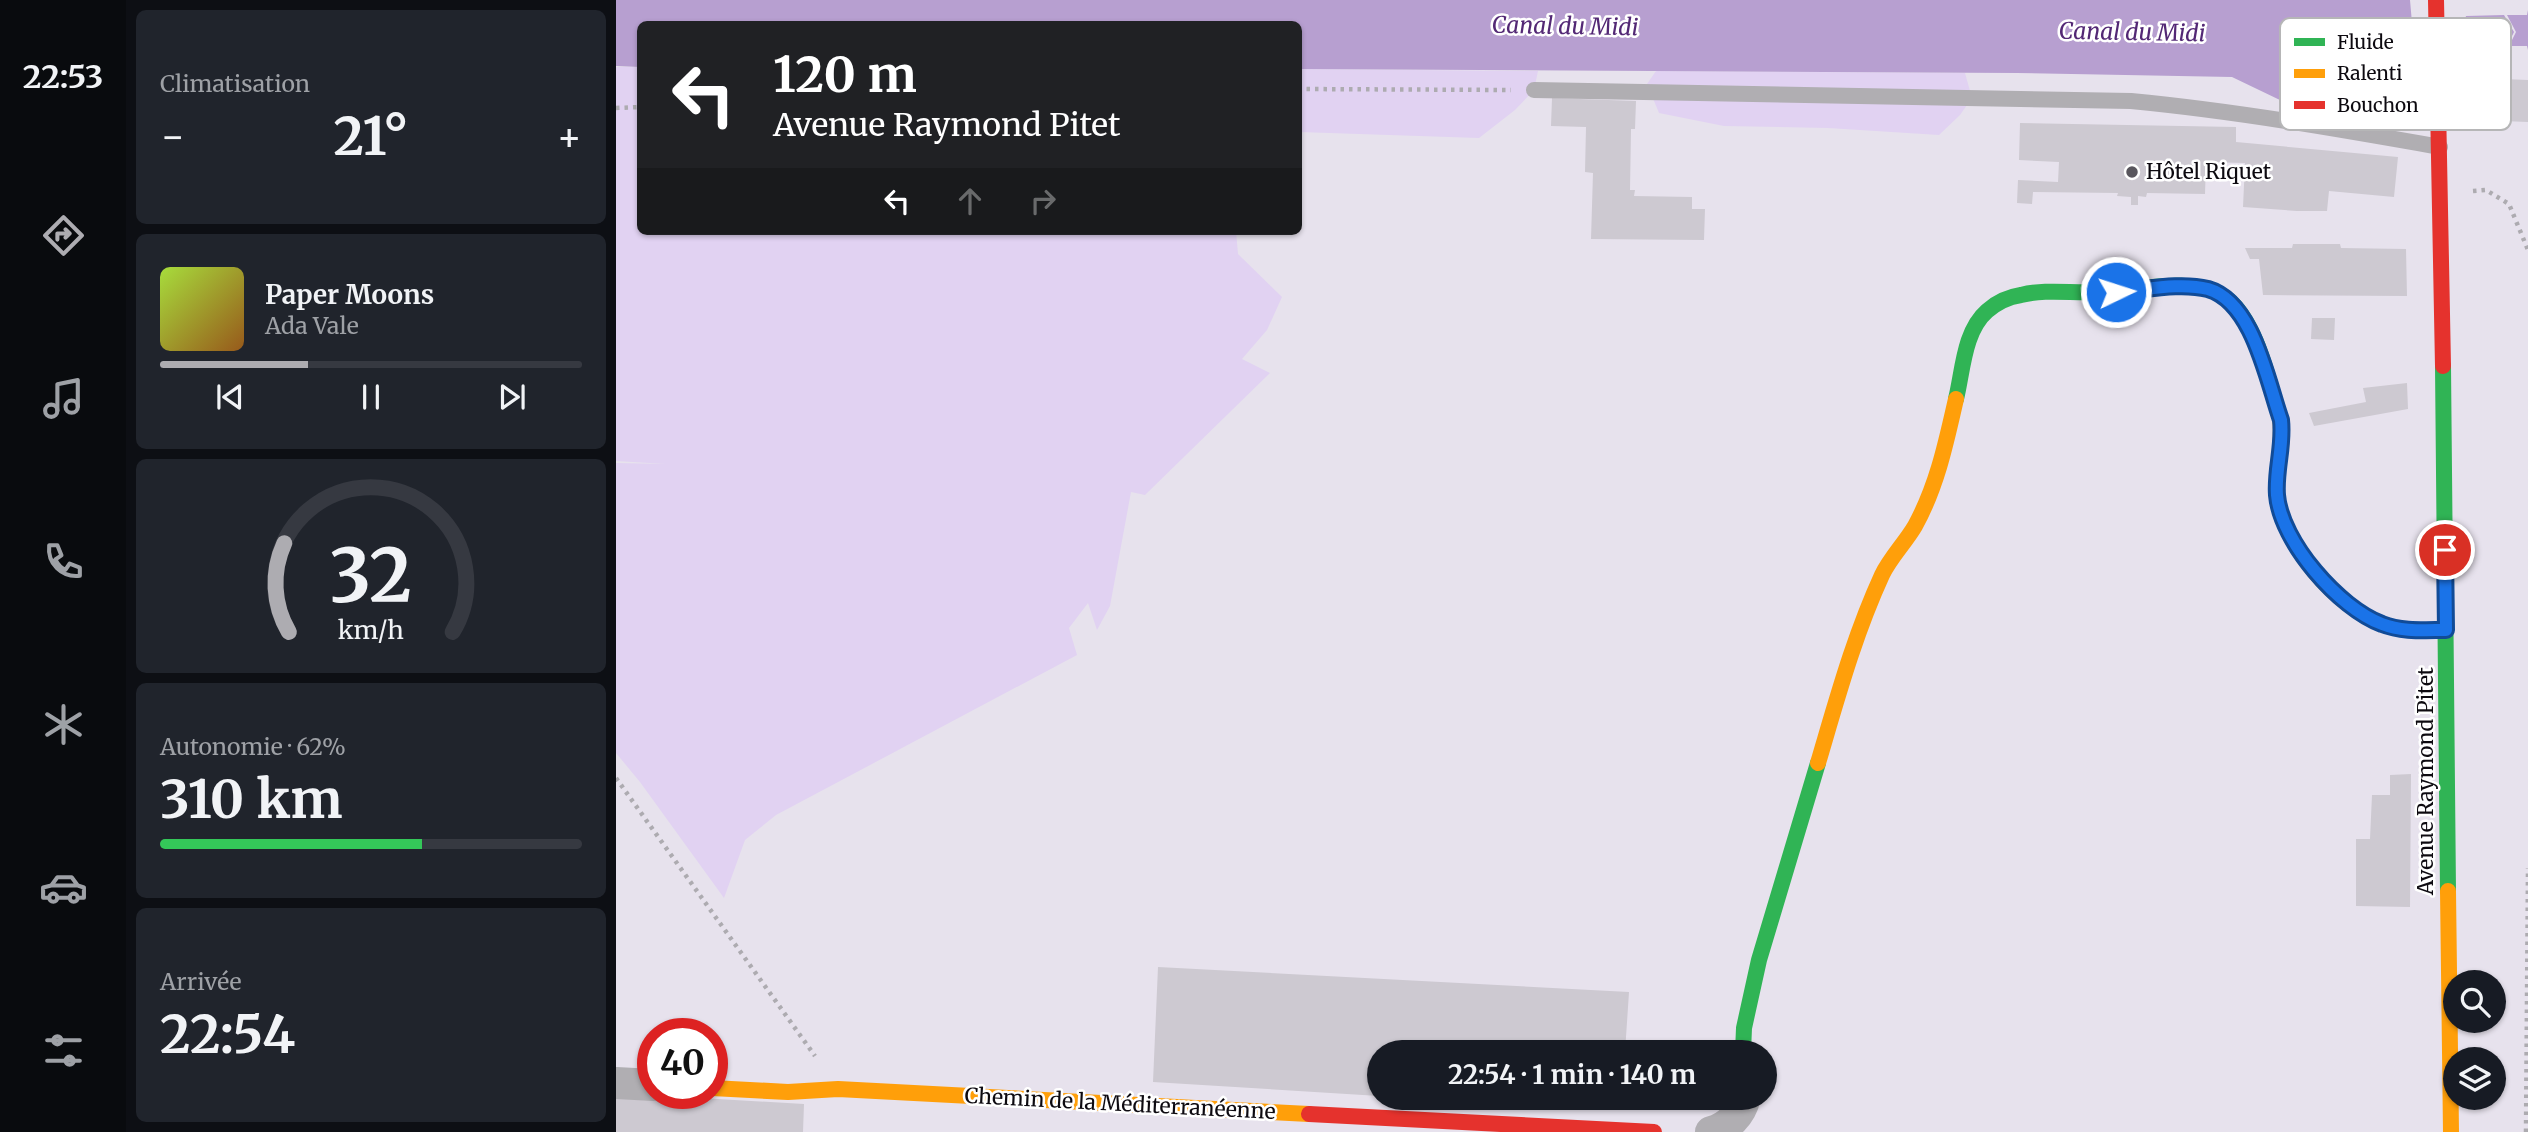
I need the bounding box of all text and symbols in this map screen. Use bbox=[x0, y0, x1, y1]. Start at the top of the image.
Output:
water label: Canal du Midi bbox=[1491, 10, 1639, 41]
water label: Canal du Midi bbox=[2058, 16, 2206, 47]
legend bbox=[2280, 18, 2511, 130]
text: Fluide bbox=[2337, 30, 2394, 54]
text: 120 m bbox=[773, 44, 917, 105]
icon: left bbox=[658, 49, 749, 140]
text: 22:53 bbox=[23, 57, 103, 97]
text: Ralenti bbox=[2337, 61, 2402, 85]
text: Climatisation bbox=[160, 69, 310, 98]
text: Bouchon bbox=[2337, 93, 2419, 117]
text: 21° bbox=[333, 104, 409, 169]
text: Avenue Raymond Pitet bbox=[773, 105, 1121, 145]
text: − bbox=[160, 113, 185, 160]
text: + bbox=[557, 113, 582, 160]
place label: Hôtel Riquet bbox=[2146, 158, 2271, 185]
marker: Hôtel Riquet bbox=[2124, 164, 2140, 180]
icon: left bbox=[878, 182, 916, 220]
icon: ahead bbox=[951, 182, 989, 220]
icon: right bbox=[1024, 182, 1062, 220]
icon: directions bbox=[39, 211, 88, 260]
position arrow bbox=[2079, 255, 2153, 329]
text: Paper Moons bbox=[265, 278, 434, 311]
text: Ada Vale bbox=[265, 311, 359, 340]
icon: music bbox=[39, 374, 88, 423]
icon: previous bbox=[211, 378, 249, 416]
icon: pause bbox=[352, 378, 390, 416]
icon: next bbox=[493, 378, 531, 416]
pin bbox=[2415, 520, 2475, 580]
text: 32 bbox=[330, 530, 412, 622]
icon: arrive bbox=[2426, 531, 2464, 569]
icon: phone bbox=[39, 537, 88, 586]
text: km/h bbox=[338, 614, 404, 646]
street label: Avenue Raymond Pitet bbox=[2412, 667, 2439, 896]
icon: climate bbox=[39, 700, 88, 749]
text: Autonomie · 62% bbox=[160, 732, 346, 761]
text: 310 km bbox=[160, 767, 343, 832]
icon: car bbox=[39, 863, 88, 912]
text: Arrivée bbox=[160, 967, 242, 996]
map controls bbox=[2443, 970, 2506, 1110]
button: search bbox=[2443, 970, 2506, 1033]
text: 22:54 bbox=[160, 1002, 295, 1067]
speed limit sign: 40 bbox=[637, 1018, 728, 1109]
icon: filters bbox=[39, 1026, 88, 1075]
button: layers bbox=[2443, 1047, 2506, 1110]
text: 22:54 · 1 min · 140 m bbox=[1448, 1058, 1696, 1091]
street label: Chemin de la Méditerranéenne bbox=[964, 1082, 1276, 1125]

